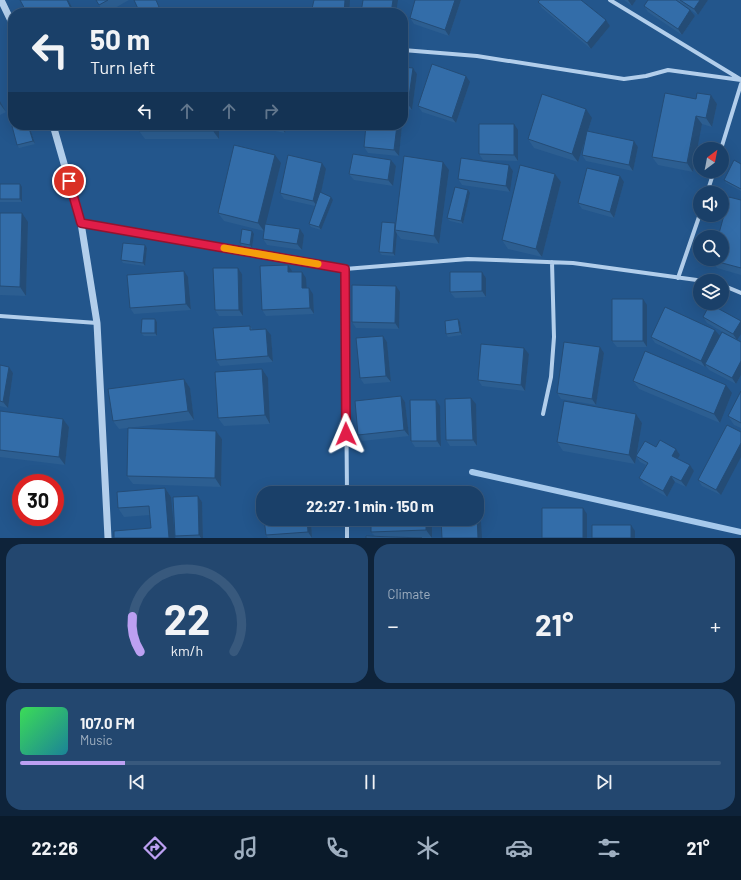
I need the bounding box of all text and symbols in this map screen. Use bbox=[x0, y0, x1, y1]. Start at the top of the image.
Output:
text: 50 m bbox=[90, 22, 150, 56]
icon: left bbox=[24, 24, 76, 76]
text: Turn left bbox=[90, 56, 156, 78]
icon: left bbox=[134, 100, 156, 122]
icon: ahead bbox=[176, 100, 198, 122]
icon: ahead bbox=[218, 100, 240, 122]
icon: right bbox=[260, 100, 282, 122]
north arrow bbox=[693, 142, 729, 178]
map controls bbox=[693, 142, 729, 310]
pin bbox=[52, 164, 86, 198]
icon: arrive bbox=[58, 170, 80, 192]
button: sound bbox=[693, 186, 729, 222]
button: search bbox=[693, 230, 729, 266]
button: layers bbox=[693, 274, 729, 310]
position arrow bbox=[325, 413, 367, 455]
speed limit sign: 30 bbox=[12, 474, 64, 526]
text: 22:27 · 1 min · 150 m bbox=[306, 497, 434, 515]
text: Climate bbox=[388, 586, 431, 602]
text: 22 bbox=[163, 592, 210, 642]
text: 21° bbox=[535, 606, 574, 642]
text: − bbox=[388, 612, 399, 638]
text: + bbox=[710, 612, 721, 638]
text: km/h bbox=[171, 641, 203, 658]
text: 107.0 FM bbox=[80, 714, 135, 732]
text: Music bbox=[80, 732, 113, 748]
icon: previous bbox=[126, 771, 148, 793]
icon: pause bbox=[359, 771, 381, 793]
icon: next bbox=[593, 771, 615, 793]
icon: directions bbox=[141, 834, 169, 862]
icon: music bbox=[232, 834, 260, 862]
icon: phone bbox=[323, 834, 351, 862]
icon: climate bbox=[414, 834, 442, 862]
icon: car bbox=[505, 834, 533, 862]
icon: filters bbox=[595, 834, 623, 862]
text: 22:26 bbox=[31, 837, 78, 859]
text: 21° bbox=[686, 837, 710, 859]

